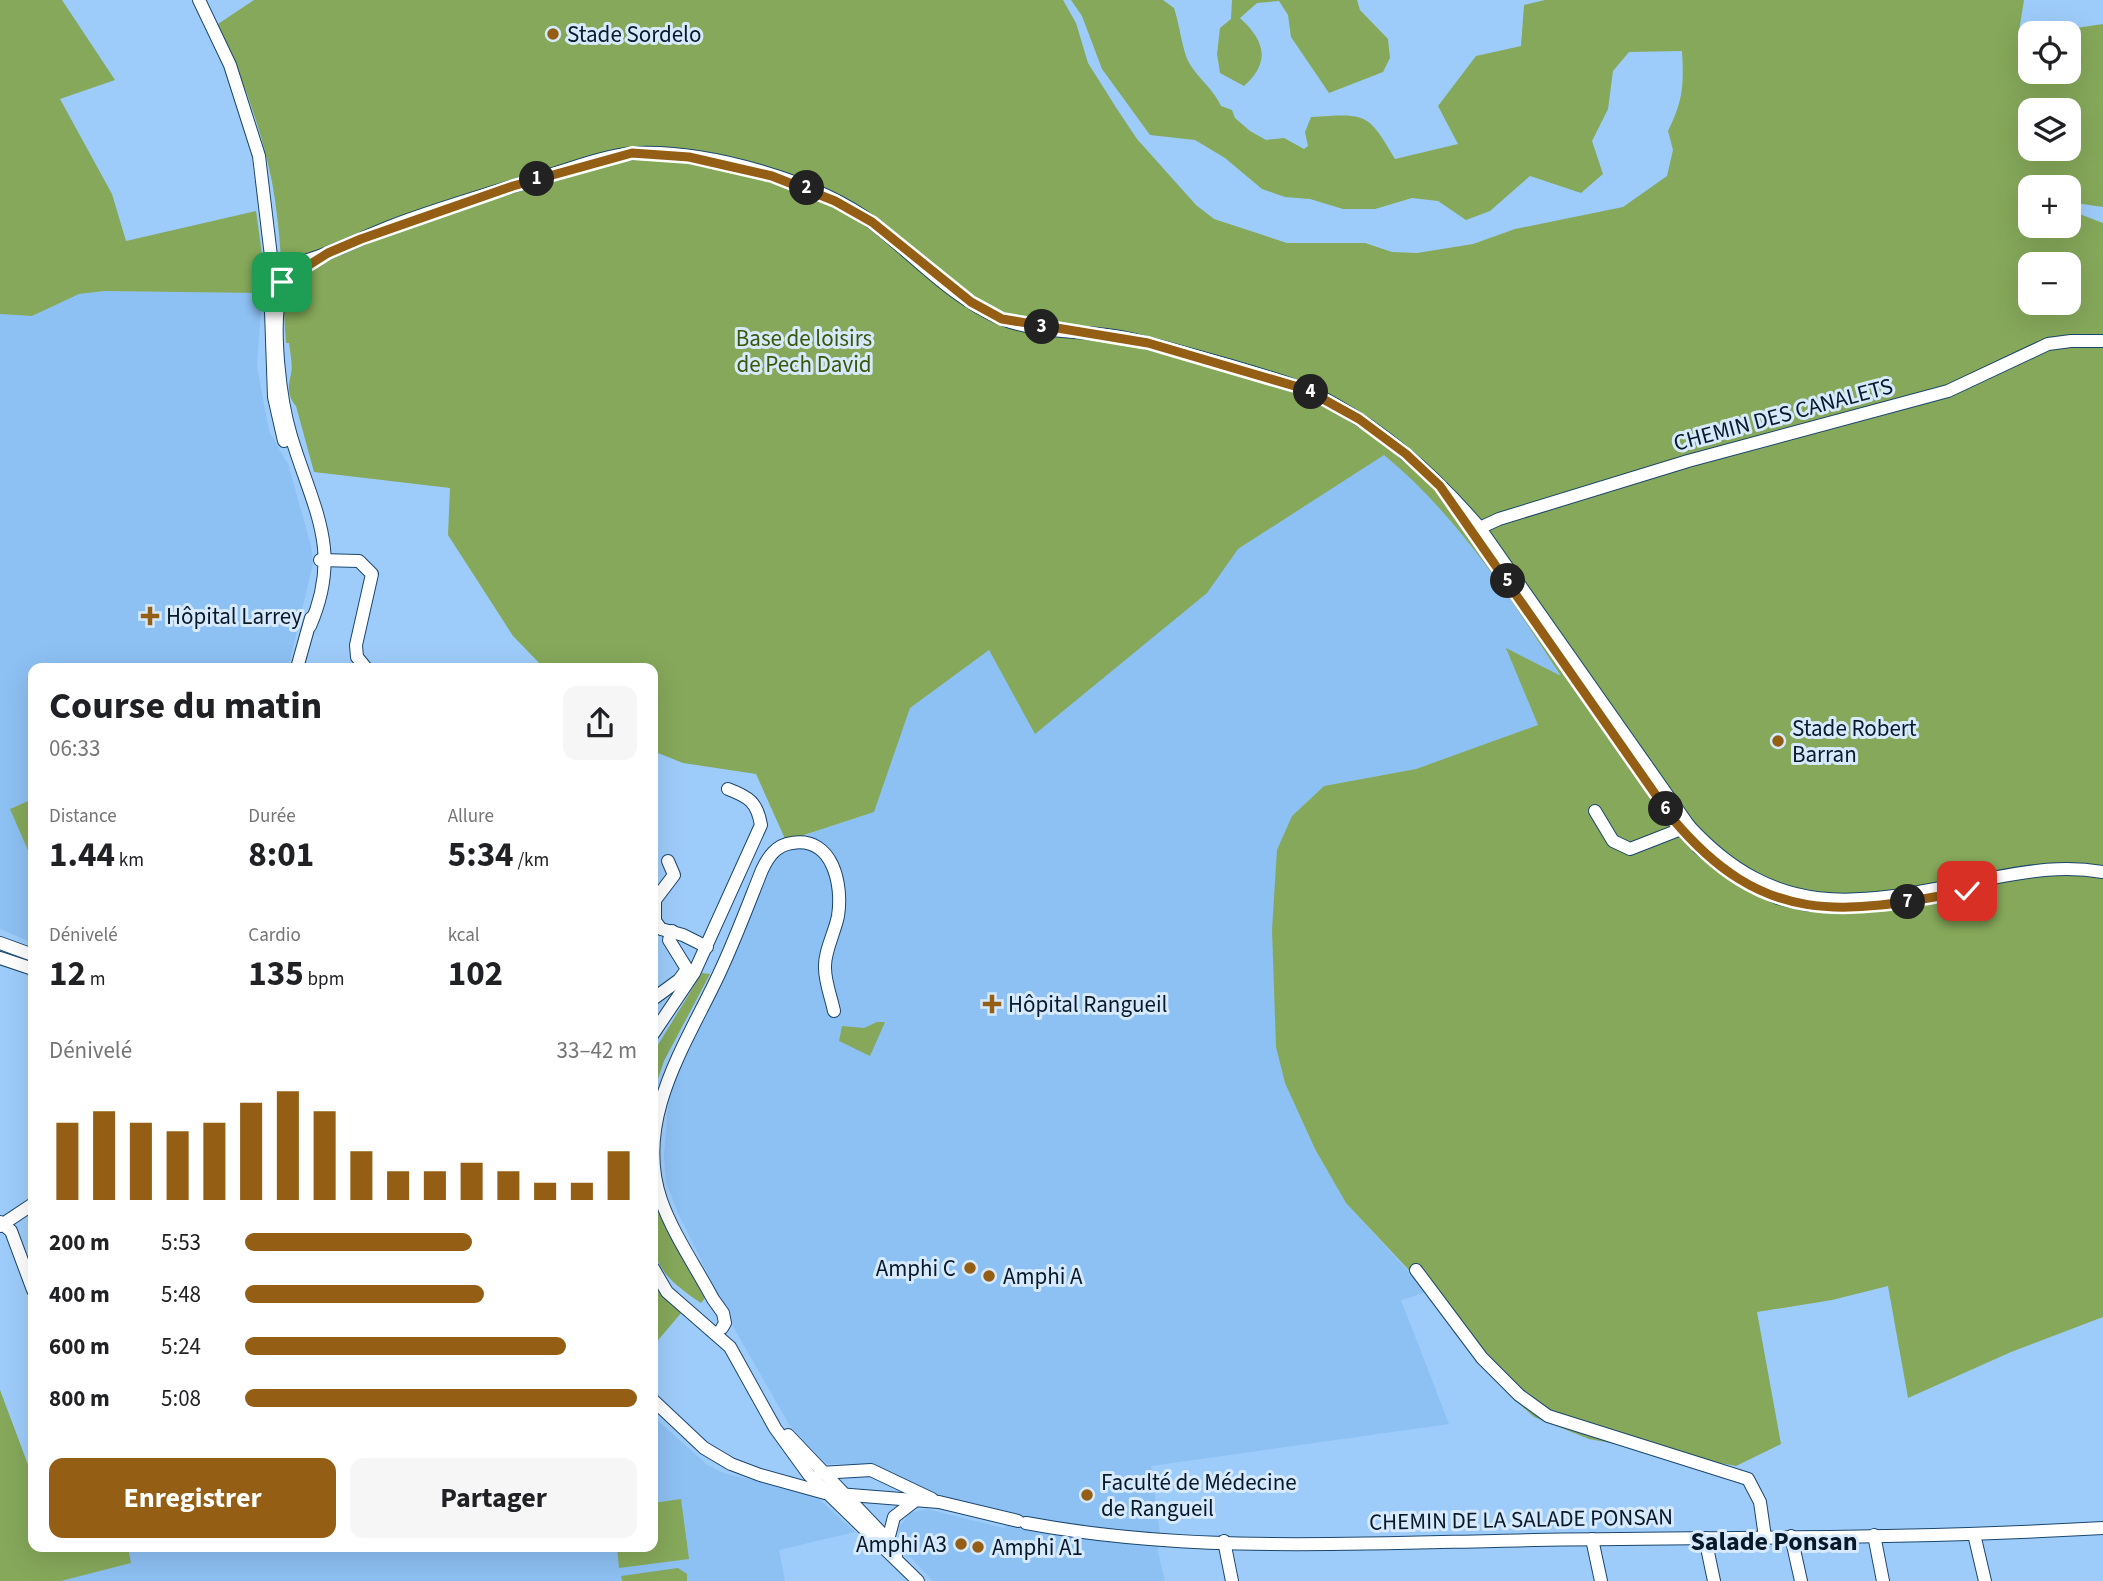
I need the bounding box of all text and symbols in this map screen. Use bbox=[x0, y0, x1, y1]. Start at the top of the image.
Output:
place label: Stade Sordelo bbox=[567, 18, 701, 51]
map controls bbox=[2018, 21, 2081, 315]
button: locate bbox=[2018, 21, 2081, 84]
marker: Stade Sordelo bbox=[545, 26, 561, 42]
button: layers bbox=[2018, 98, 2081, 161]
pin: 1 bbox=[520, 162, 554, 196]
text: 1 bbox=[531, 165, 542, 192]
pin: 2 bbox=[790, 170, 824, 206]
text: 2 bbox=[801, 174, 812, 201]
button: + bbox=[2018, 175, 2081, 238]
pin bbox=[252, 252, 312, 312]
button: − bbox=[2018, 252, 2081, 315]
icon: arrive bbox=[263, 263, 301, 301]
pin: 3 bbox=[1024, 310, 1060, 344]
text: 3 bbox=[1036, 313, 1047, 340]
park label: Base de loisirs de Pech David bbox=[736, 322, 872, 381]
street label: CHEMIN DES CANALETS bbox=[1670, 369, 1896, 460]
pin: 4 bbox=[1294, 374, 1328, 410]
text: 4 bbox=[1305, 378, 1316, 405]
pin: 5 bbox=[1490, 564, 1526, 598]
text: 5 bbox=[1502, 567, 1513, 594]
place label: Hôpital Larrey bbox=[166, 600, 302, 633]
marker: Hôpital Larrey bbox=[140, 606, 160, 626]
text: Course du matin bbox=[49, 679, 322, 733]
button: share bbox=[563, 686, 637, 760]
place label: Stade Robert Barran bbox=[1792, 712, 1917, 771]
text: 06:33 bbox=[49, 732, 100, 765]
marker: Stade Robert Barran bbox=[1770, 733, 1786, 749]
pin: 6 bbox=[1648, 792, 1684, 826]
text: 6 bbox=[1660, 795, 1671, 822]
text: Distance bbox=[49, 803, 117, 830]
text: Durée bbox=[248, 803, 296, 830]
text: Allure bbox=[448, 803, 494, 830]
text: 1.44 bbox=[49, 830, 115, 880]
text: 8:01 bbox=[248, 830, 314, 880]
text: 5:34 bbox=[448, 830, 514, 880]
text: km bbox=[115, 847, 144, 874]
text: /km bbox=[514, 847, 549, 874]
pin bbox=[1937, 861, 1997, 921]
icon: check bbox=[1948, 872, 1986, 910]
pin: 7 bbox=[1890, 884, 1926, 920]
text: 7 bbox=[1902, 888, 1913, 915]
text: Dénivelé bbox=[49, 922, 118, 949]
text: Cardio bbox=[248, 922, 301, 949]
text: kcal bbox=[448, 922, 480, 949]
text: 12 bbox=[49, 949, 86, 999]
text: 135 bbox=[248, 949, 304, 999]
text: 102 bbox=[448, 949, 503, 999]
text: m bbox=[86, 966, 106, 993]
text: bpm bbox=[304, 966, 344, 993]
place label: Hôpital Rangueil bbox=[1008, 988, 1167, 1021]
marker: Hôpital Rangueil bbox=[982, 994, 1002, 1014]
text: Dénivelé bbox=[49, 1034, 132, 1067]
text: 33–42 m bbox=[557, 1034, 637, 1067]
text: 200 m bbox=[49, 1226, 110, 1259]
text: 5:53 bbox=[161, 1226, 201, 1259]
place label: Amphi C bbox=[876, 1252, 956, 1285]
marker: Amphi C bbox=[962, 1260, 978, 1276]
place label: Amphi A bbox=[1003, 1260, 1083, 1293]
marker: Amphi A bbox=[981, 1268, 997, 1284]
text: 400 m bbox=[49, 1278, 110, 1311]
text: 5:48 bbox=[161, 1278, 201, 1311]
text: 600 m bbox=[49, 1330, 110, 1363]
text: 5:24 bbox=[161, 1330, 201, 1363]
text: 800 m bbox=[49, 1382, 110, 1415]
text: 5:08 bbox=[161, 1382, 201, 1415]
button: Enregistrer bbox=[49, 1458, 336, 1538]
button: Partager bbox=[350, 1458, 637, 1538]
place label: Faculté de Médecine de Rangueil bbox=[1101, 1466, 1297, 1525]
marker: Faculté de Médecine de Rangueil bbox=[1079, 1487, 1095, 1503]
street label: CHEMIN DE LA SALADE PONSAN bbox=[1369, 1500, 1673, 1539]
district label: Salade Ponsan bbox=[1690, 1523, 1858, 1560]
place label: Amphi A3 bbox=[856, 1528, 947, 1561]
place label: Amphi A1 bbox=[992, 1531, 1083, 1564]
marker: Amphi A3 bbox=[953, 1536, 969, 1552]
marker: Amphi A1 bbox=[970, 1539, 986, 1555]

